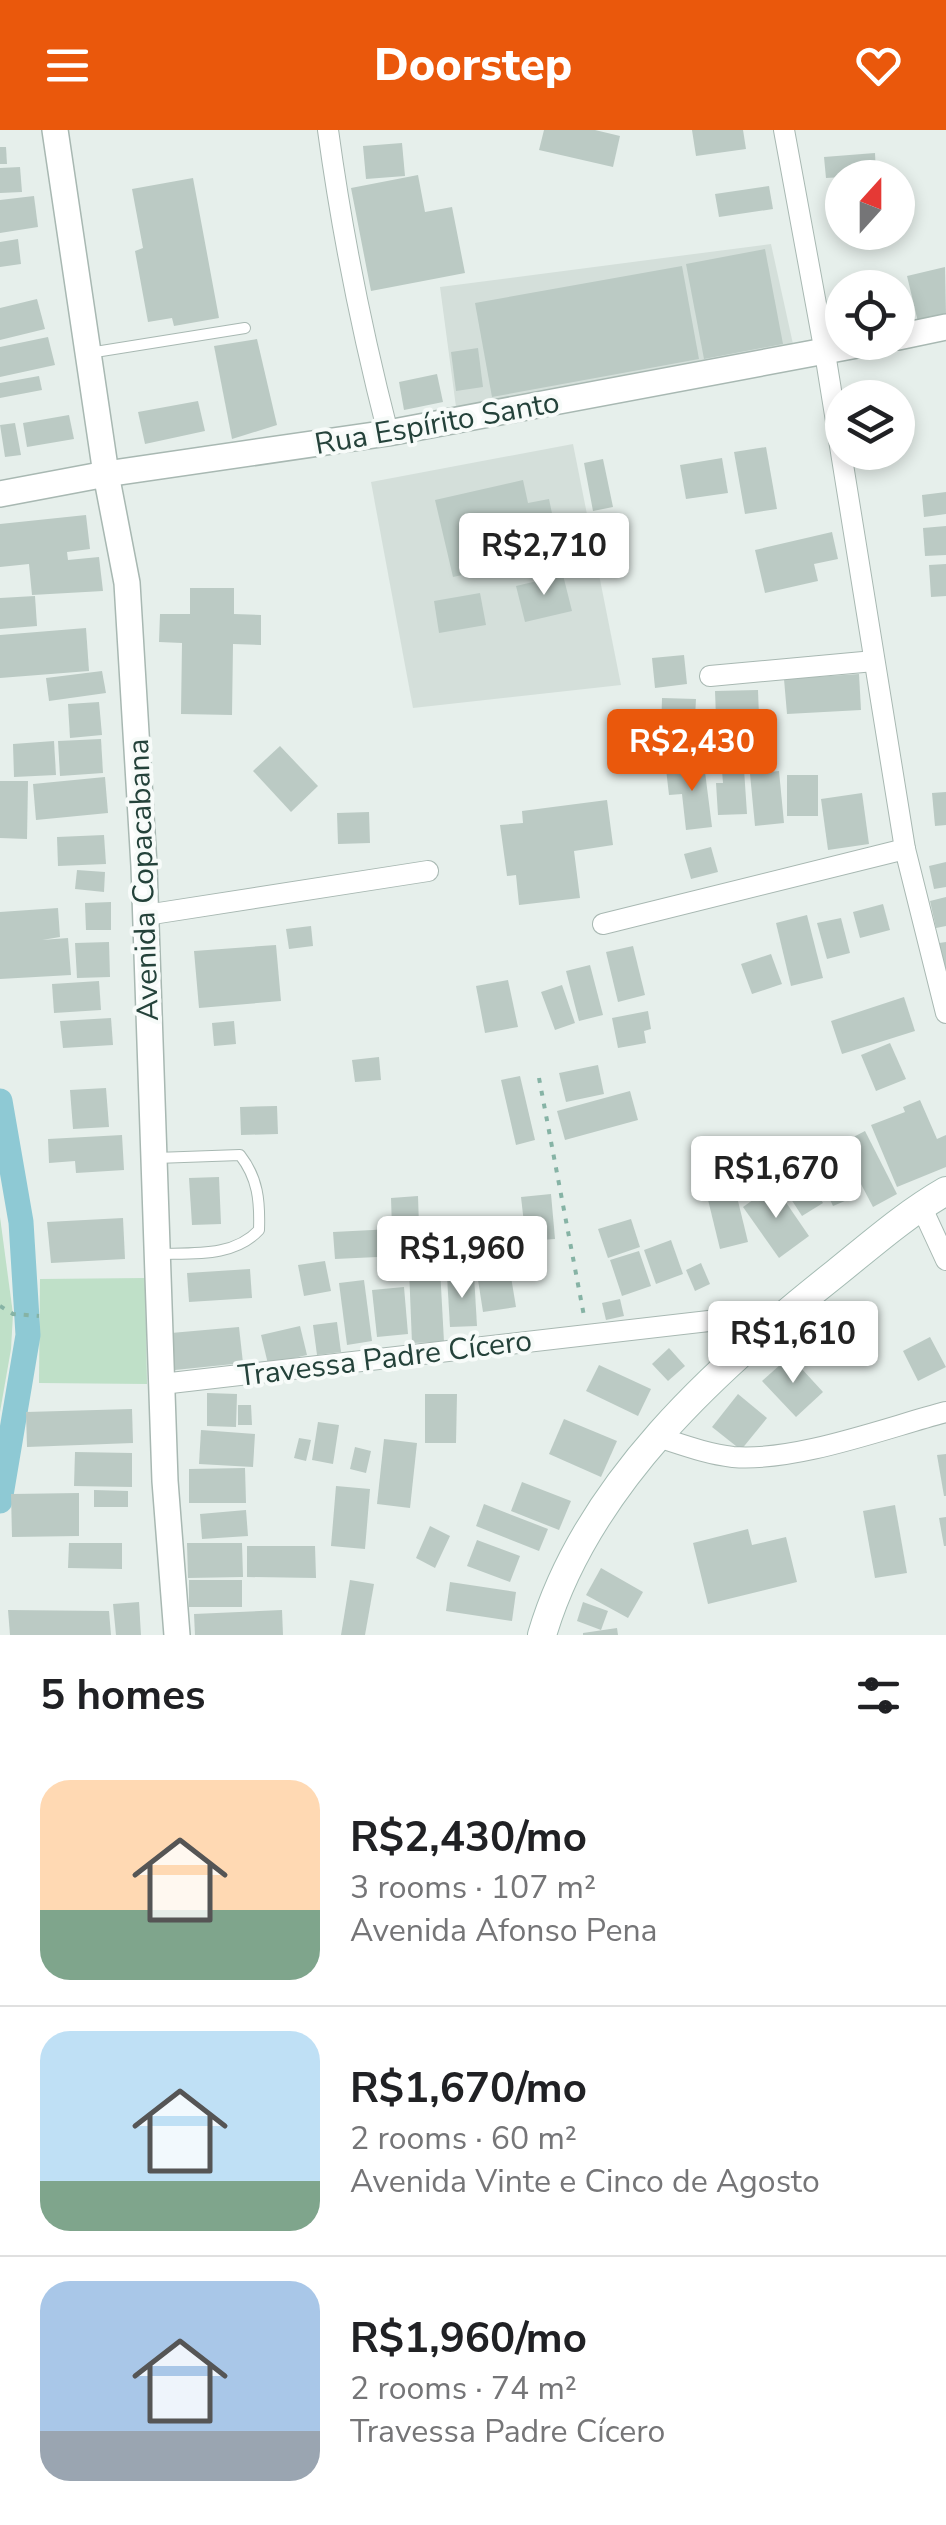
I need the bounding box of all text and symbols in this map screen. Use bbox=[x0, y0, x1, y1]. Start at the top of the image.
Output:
text: Doorstep bbox=[374, 35, 572, 96]
icon: menu bbox=[40, 38, 95, 93]
icon: heart bbox=[851, 38, 906, 93]
north arrow bbox=[825, 160, 915, 250]
map controls bbox=[825, 160, 915, 470]
button: locate bbox=[825, 270, 915, 360]
button: layers bbox=[825, 380, 915, 470]
street label: Rua Espírito Santo bbox=[312, 382, 563, 465]
pin: R$2,710 bbox=[452, 513, 636, 598]
text: R$2,710 bbox=[481, 524, 607, 567]
pin: R$2,430 bbox=[600, 709, 784, 794]
text: R$2,430 bbox=[629, 720, 755, 763]
street label: Avenida Copacabana bbox=[118, 738, 169, 1022]
pin: R$1,670 bbox=[684, 1136, 868, 1221]
text: R$1,670 bbox=[713, 1147, 839, 1190]
pin: R$1,960 bbox=[370, 1216, 554, 1301]
text: R$1,960 bbox=[399, 1227, 525, 1270]
pin: R$1,610 bbox=[701, 1301, 885, 1386]
text: R$1,610 bbox=[730, 1312, 856, 1355]
street label: Travessa Padre Cícero bbox=[236, 1320, 534, 1397]
text: 5 homes bbox=[40, 1667, 205, 1724]
icon: filters bbox=[851, 1668, 906, 1723]
text: R$2,430/mo bbox=[350, 1809, 587, 1866]
icon: home bbox=[120, 1820, 240, 1940]
text: 3 rooms · 107 m² bbox=[350, 1866, 596, 1909]
text: Avenida Afonso Pena bbox=[350, 1909, 658, 1952]
text: R$1,670/mo bbox=[350, 2060, 587, 2117]
icon: home bbox=[120, 2071, 240, 2191]
text: 2 rooms · 60 m² bbox=[350, 2117, 577, 2160]
text: Avenida Vinte e Cinco de Agosto bbox=[350, 2160, 820, 2203]
text: R$1,960/mo bbox=[350, 2310, 587, 2367]
icon: home bbox=[120, 2321, 240, 2441]
text: 2 rooms · 74 m² bbox=[350, 2367, 577, 2410]
text: Travessa Padre Cícero bbox=[350, 2410, 665, 2453]

